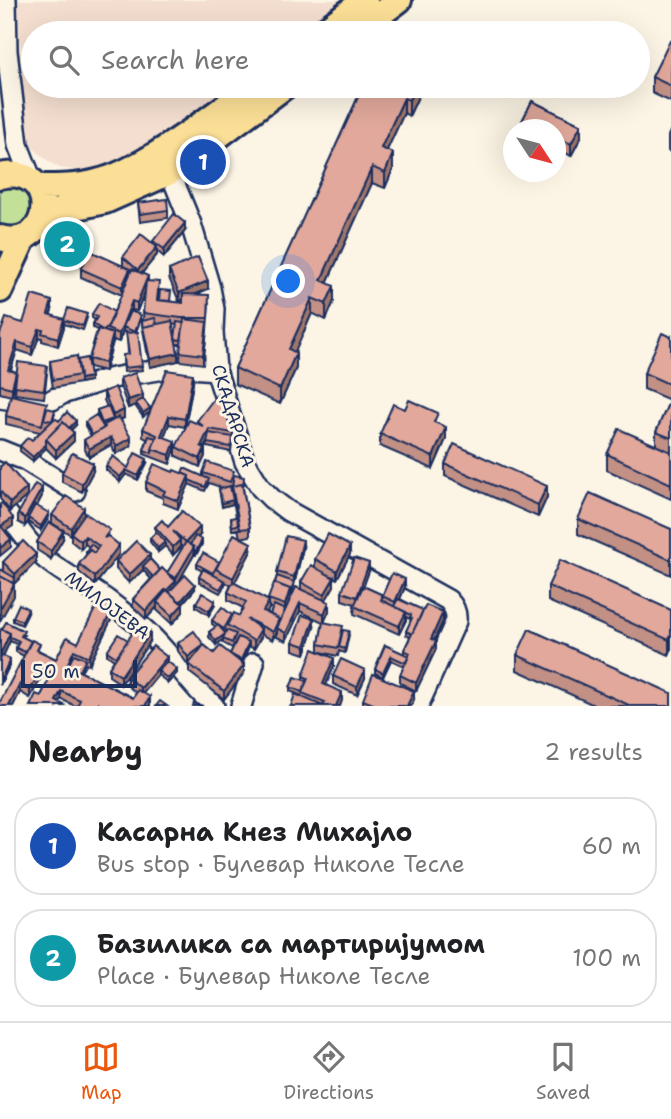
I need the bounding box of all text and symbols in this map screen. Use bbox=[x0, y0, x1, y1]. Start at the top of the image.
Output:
search box bbox=[21, 21, 650, 98]
icon: search bbox=[45, 41, 83, 79]
text: Search here bbox=[101, 42, 250, 77]
north arrow bbox=[503, 119, 566, 182]
pin: 1 bbox=[180, 136, 226, 188]
pin: 2 bbox=[44, 218, 90, 270]
your location bbox=[271, 264, 305, 298]
street label: СКАДАРСКА bbox=[206, 361, 260, 471]
street label: МИЛОЈЕВА bbox=[60, 565, 154, 645]
scale bar bbox=[21, 657, 136, 689]
text: 50 m bbox=[32, 659, 80, 684]
text: Nearby bbox=[28, 731, 143, 772]
text: 2 results bbox=[544, 737, 643, 767]
text: Касарна Кнез Михајло bbox=[97, 814, 413, 849]
text: 1 bbox=[48, 831, 58, 861]
text: 60 m bbox=[582, 831, 641, 861]
text: Bus stop · Булевар Николе Тесле bbox=[97, 849, 465, 879]
text: Базилика са мартиријумом bbox=[97, 926, 485, 961]
text: 2 bbox=[45, 943, 61, 973]
text: 100 m bbox=[572, 943, 641, 973]
text: Place · Булевар Николе Тесле bbox=[97, 961, 431, 991]
tab: Map bbox=[81, 1038, 122, 1105]
tab: Directions bbox=[284, 1038, 374, 1105]
tab: Saved bbox=[536, 1038, 590, 1105]

